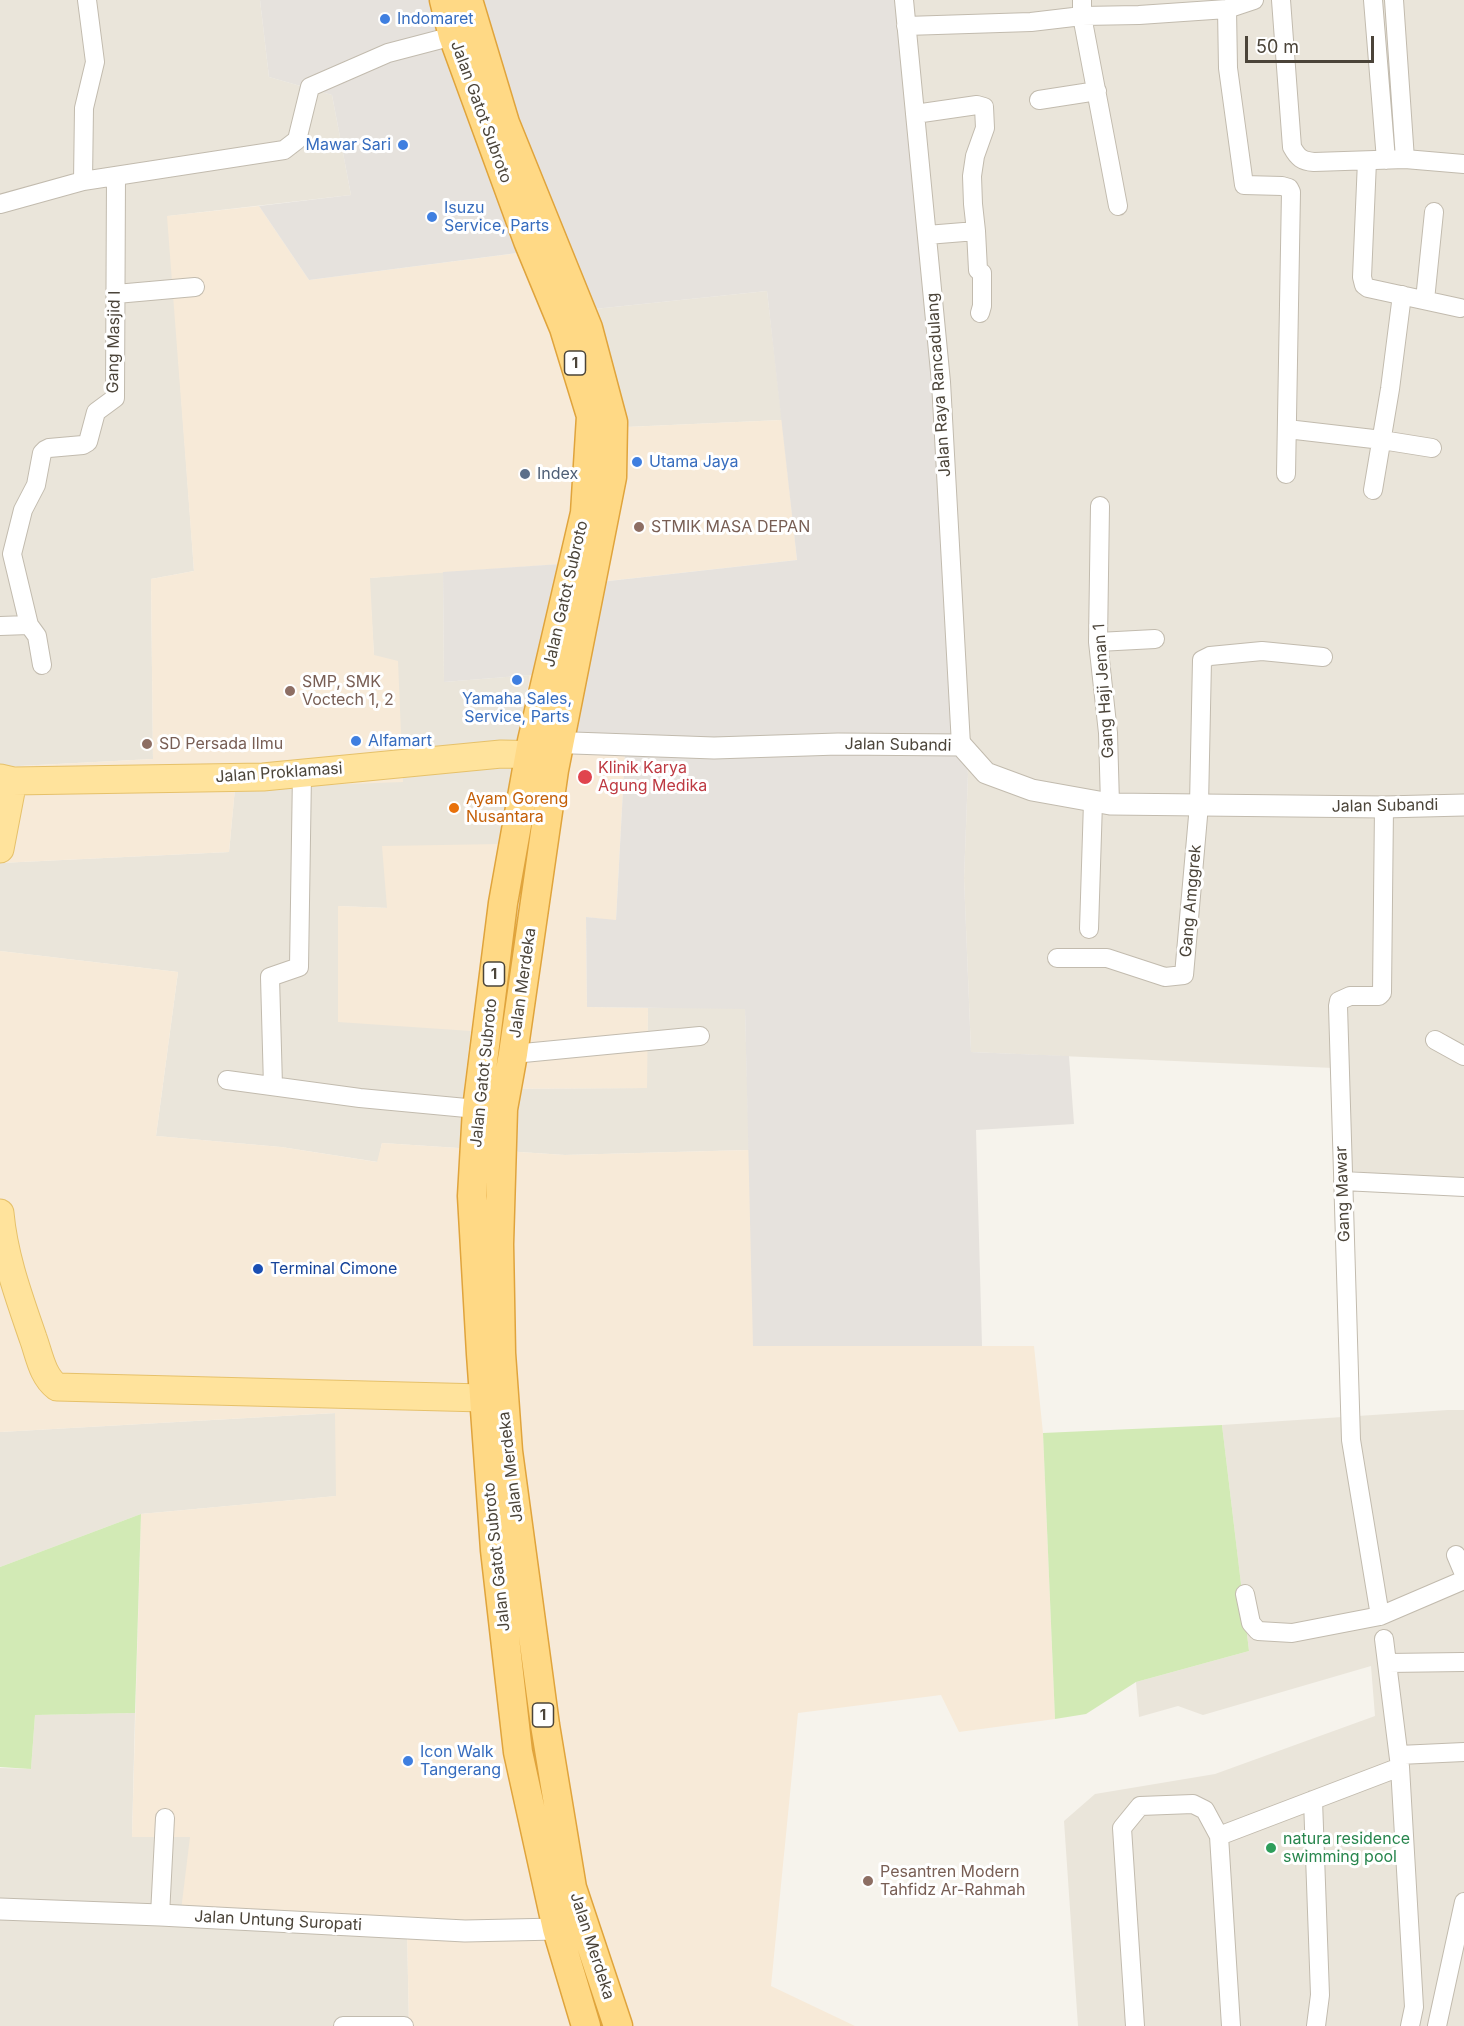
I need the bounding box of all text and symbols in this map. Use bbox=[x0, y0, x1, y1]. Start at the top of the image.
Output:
place label: Indomaret bbox=[397, 9, 473, 29]
marker: Indomaret bbox=[378, 12, 392, 26]
scale bar bbox=[1248, 24, 1377, 62]
text: 50 m bbox=[1256, 36, 1299, 57]
street label: Jalan Gatot Subroto bbox=[446, 38, 516, 186]
place label: Mawar Sari bbox=[306, 135, 391, 155]
marker: Mawar Sari bbox=[396, 138, 410, 152]
place label: Isuzu Service, Parts bbox=[444, 198, 549, 236]
marker: Isuzu Service, Parts bbox=[425, 210, 439, 224]
street label: Gang Masjid I bbox=[104, 290, 124, 394]
street label: Jalan Raya Rancadulang bbox=[923, 292, 955, 478]
road number: 1 bbox=[564, 351, 586, 375]
place label: Utama Jaya bbox=[649, 452, 738, 472]
marker: Utama Jaya bbox=[630, 455, 644, 469]
place label: Index bbox=[537, 464, 578, 484]
marker: Index bbox=[518, 467, 532, 481]
place label: STMIK MASA DEPAN bbox=[651, 517, 810, 537]
street label: Jalan Gatot Subroto bbox=[540, 519, 592, 669]
marker: STMIK MASA DEPAN bbox=[632, 520, 646, 534]
street label: Gang Haji Jenan 1 bbox=[1090, 623, 1118, 759]
place label: SMP, SMK Voctech 1, 2 bbox=[302, 672, 394, 710]
marker: Yamaha Sales, Service, Parts bbox=[510, 673, 524, 687]
marker: SMP, SMK Voctech 1, 2 bbox=[283, 684, 297, 698]
place label: Yamaha Sales, Service, Parts bbox=[462, 689, 572, 727]
place label: Alfamart bbox=[368, 731, 432, 751]
place label: SD Persada Ilmu bbox=[159, 734, 283, 754]
marker: Alfamart bbox=[349, 734, 363, 748]
street label: Jalan Subandi bbox=[844, 734, 952, 756]
marker: SD Persada Ilmu bbox=[140, 737, 154, 751]
place label: Klinik Karya Agung Medika bbox=[598, 758, 707, 796]
street label: Jalan Proklamasi bbox=[215, 759, 343, 787]
marker: Klinik Karya Agung Medika bbox=[576, 768, 594, 786]
place label: Ayam Goreng Nusantara bbox=[466, 789, 568, 827]
street label: Jalan Subandi bbox=[1331, 795, 1439, 817]
marker: Ayam Goreng Nusantara bbox=[447, 801, 461, 815]
street label: Gang Amggrek bbox=[1177, 844, 1205, 958]
street label: Jalan Merdeka bbox=[506, 927, 540, 1039]
road number: 1 bbox=[484, 962, 504, 986]
street label: Jalan Gatot Subroto bbox=[467, 998, 501, 1148]
street label: Gang Mawar bbox=[1332, 1146, 1354, 1242]
place label: Terminal Cimone bbox=[270, 1259, 397, 1279]
marker: Terminal Cimone bbox=[251, 1262, 265, 1276]
street label: Jalan Merdeka bbox=[495, 1411, 527, 1523]
street label: Jalan Gatot Subroto bbox=[480, 1482, 514, 1632]
road number: 1 bbox=[532, 1703, 554, 1727]
place label: Icon Walk Tangerang bbox=[420, 1742, 501, 1780]
marker: Icon Walk Tangerang bbox=[401, 1754, 415, 1768]
place label: natura residence swimming pool bbox=[1283, 1829, 1410, 1867]
marker: natura residence swimming pool bbox=[1264, 1841, 1278, 1855]
place label: Pesantren Modern Tahfidz Ar-Rahmah bbox=[880, 1862, 1025, 1900]
marker: Pesantren Modern Tahfidz Ar-Rahmah bbox=[861, 1874, 875, 1888]
street label: Jalan Merdeka bbox=[566, 1890, 618, 2002]
street label: Jalan Untung Suropati bbox=[194, 1907, 362, 1935]

